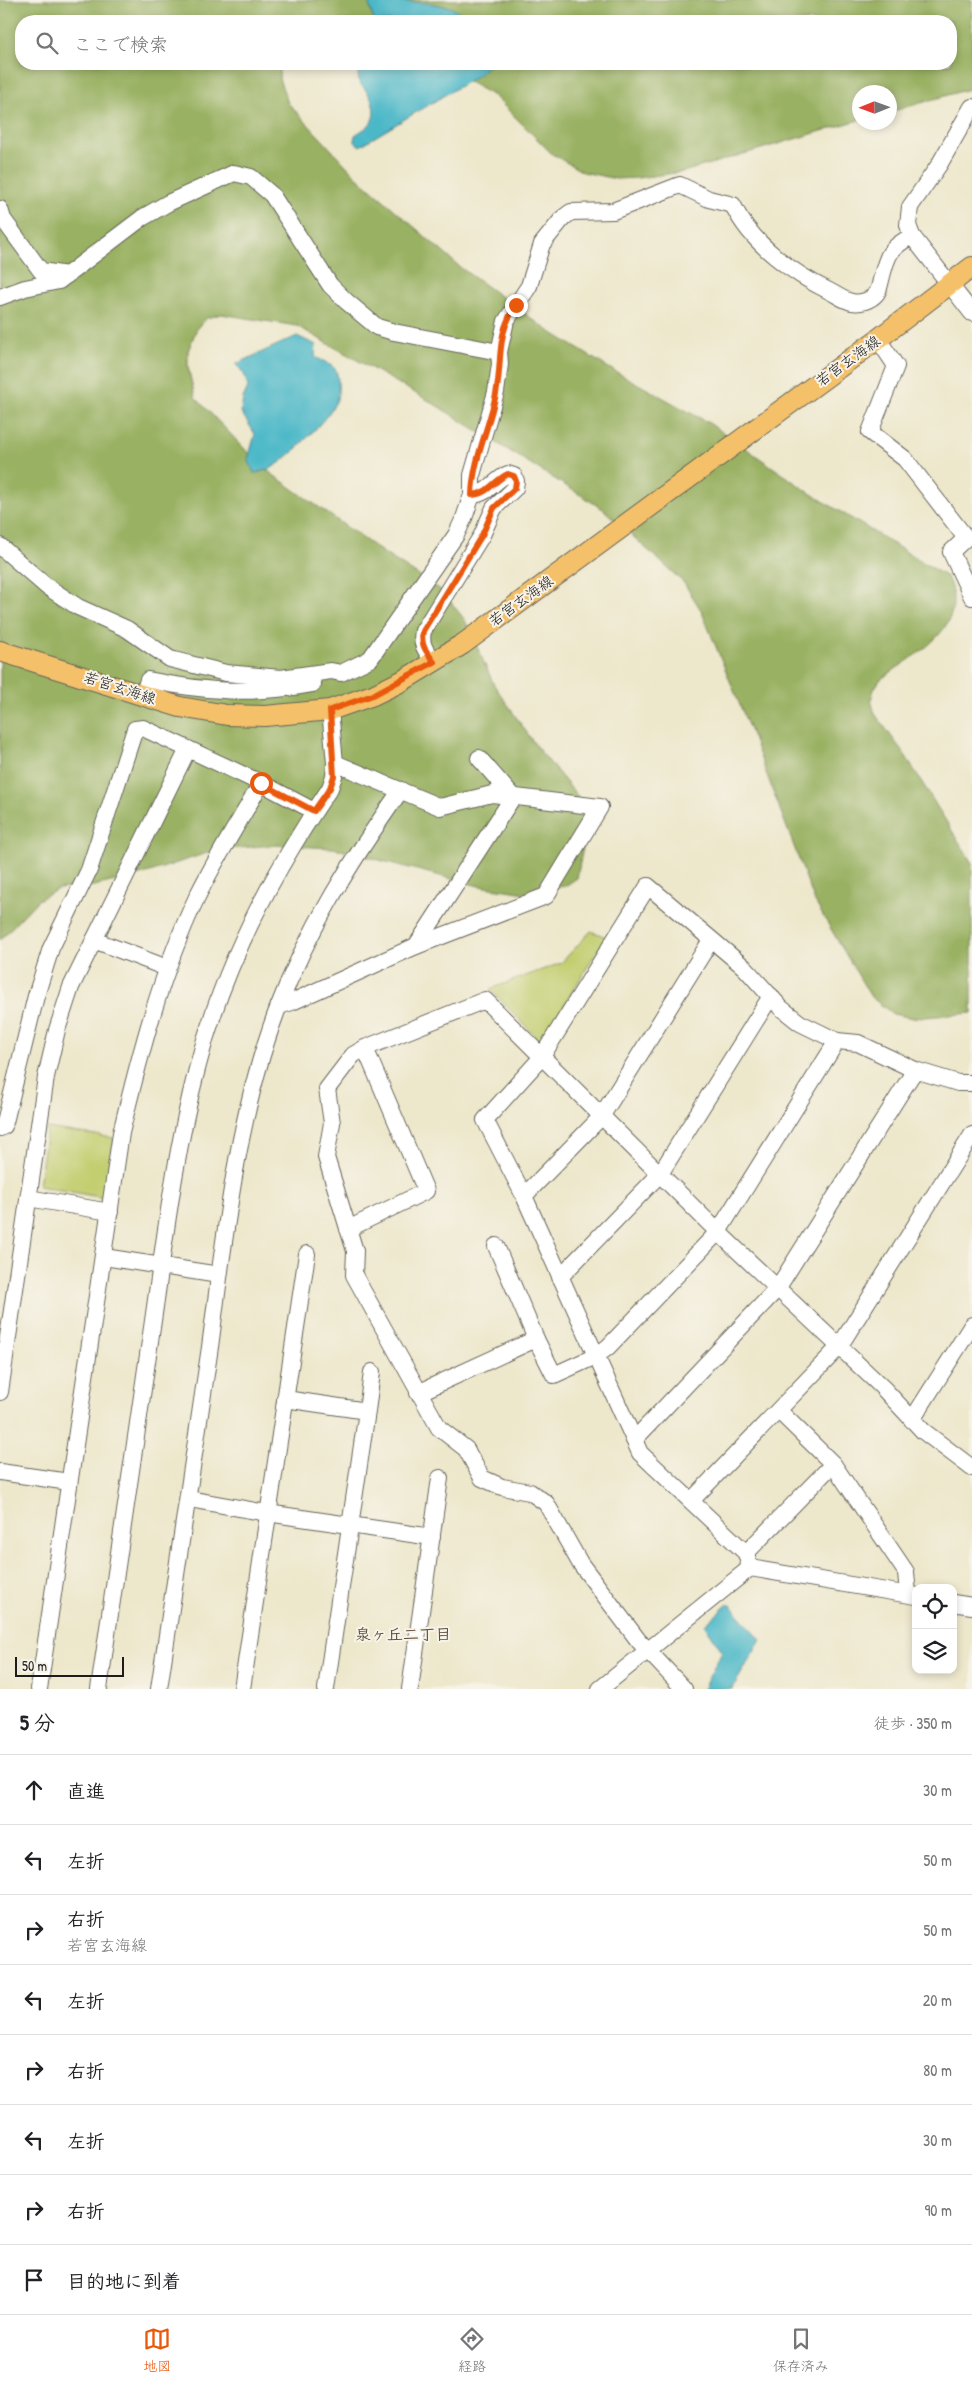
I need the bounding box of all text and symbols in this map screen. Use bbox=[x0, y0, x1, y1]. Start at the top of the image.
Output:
search box bbox=[15, 15, 957, 70]
icon: search bbox=[33, 29, 61, 57]
text: ここで検索 bbox=[73, 31, 168, 57]
north arrow bbox=[852, 85, 897, 130]
route end bbox=[505, 294, 528, 317]
street label: 若宮玄海線 bbox=[811, 330, 884, 391]
street label: 若宮玄海線 bbox=[484, 570, 557, 631]
street label: 若宮玄海線 bbox=[81, 666, 159, 709]
route start bbox=[250, 772, 273, 795]
map controls bbox=[912, 1584, 957, 1674]
button: locate bbox=[912, 1584, 957, 1629]
district label: 泉ヶ丘二丁目 bbox=[355, 1623, 451, 1645]
button: layers bbox=[912, 1629, 957, 1674]
scale bar bbox=[15, 1654, 124, 1677]
text: 50 m bbox=[22, 1656, 47, 1675]
text: 5 分 bbox=[20, 1708, 55, 1737]
text: 徒歩 · 350 m bbox=[874, 1712, 952, 1734]
icon: ahead bbox=[20, 1776, 48, 1804]
text: 直進 bbox=[67, 1778, 105, 1804]
text: 30 m bbox=[923, 1779, 952, 1801]
icon: left bbox=[20, 1846, 48, 1874]
text: 左折 bbox=[67, 1848, 105, 1874]
text: 50 m bbox=[924, 1849, 952, 1871]
text: 右折 bbox=[67, 1906, 105, 1932]
icon: right bbox=[20, 1916, 48, 1944]
text: 50 m bbox=[924, 1919, 952, 1941]
text: 若宮玄海線 bbox=[67, 1934, 147, 1956]
icon: left bbox=[20, 1986, 48, 2014]
text: 左折 bbox=[67, 1988, 105, 2014]
text: 20 m bbox=[923, 1989, 952, 2011]
icon: right bbox=[20, 2056, 48, 2084]
text: 右折 bbox=[67, 2058, 105, 2084]
text: 80 m bbox=[923, 2059, 952, 2081]
icon: left bbox=[20, 2126, 48, 2154]
text: 左折 bbox=[67, 2128, 105, 2154]
text: 30 m bbox=[923, 2129, 952, 2151]
icon: right bbox=[20, 2196, 48, 2224]
text: 右折 bbox=[67, 2198, 105, 2224]
text: 90 m bbox=[924, 2199, 952, 2221]
icon: arrive bbox=[20, 2266, 48, 2294]
text: 目的地に到着 bbox=[67, 2268, 181, 2294]
tab: 地図 bbox=[143, 2325, 171, 2375]
tab: 経路 bbox=[458, 2325, 486, 2375]
tab: 保存済み bbox=[773, 2325, 829, 2375]

